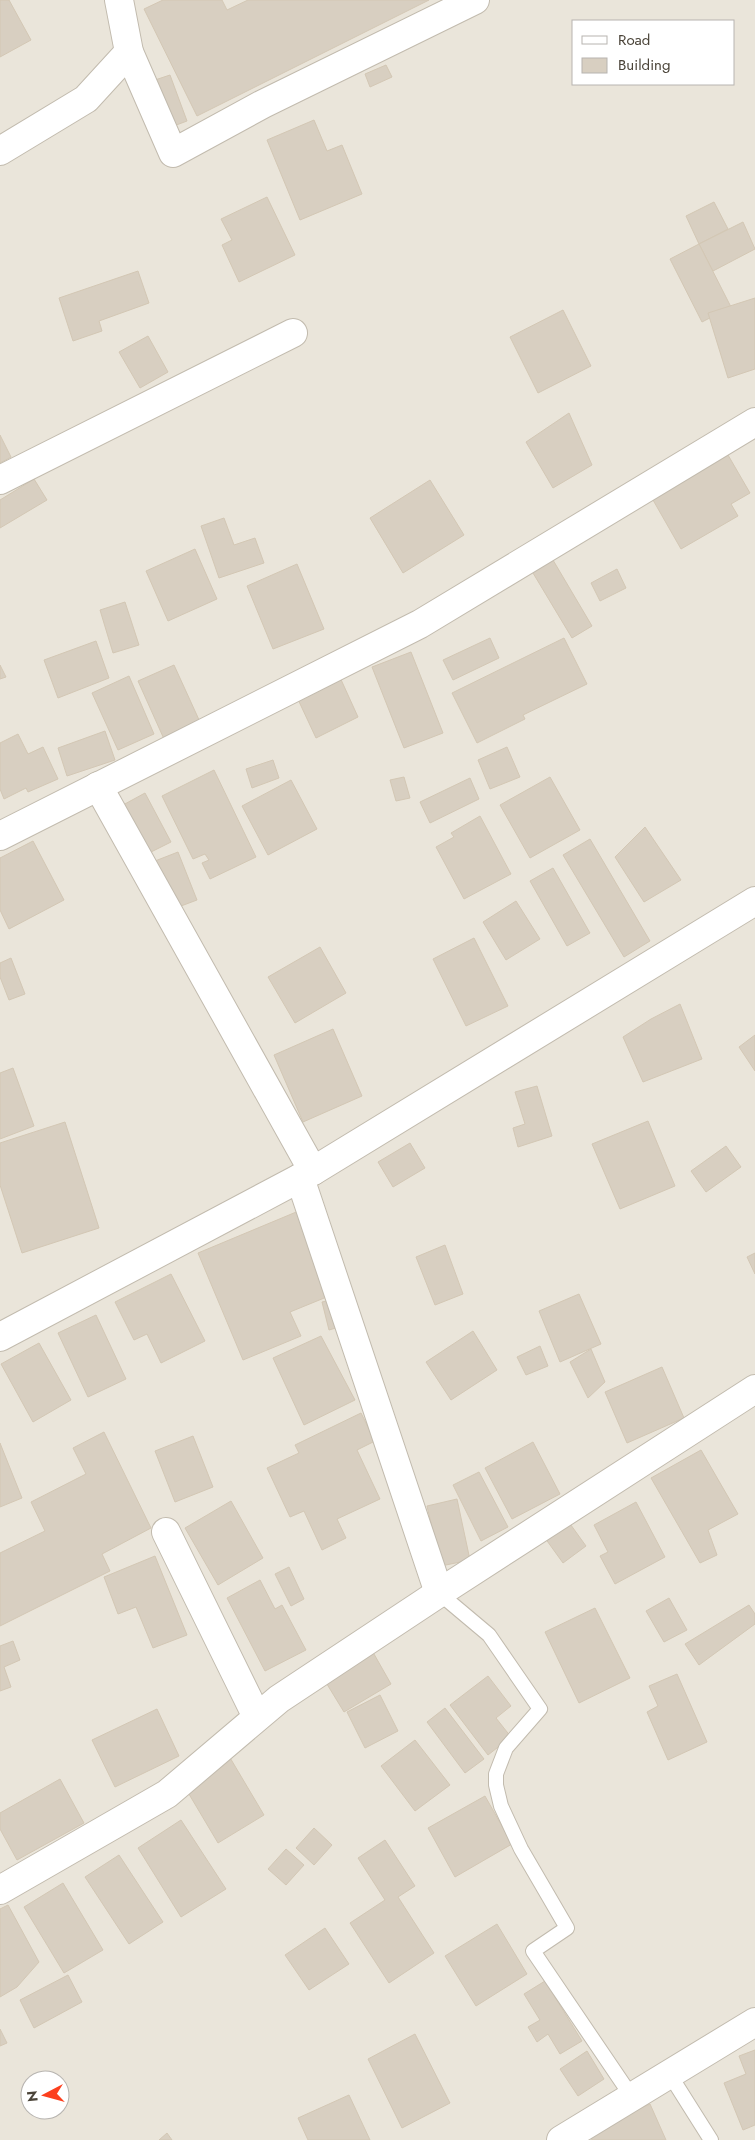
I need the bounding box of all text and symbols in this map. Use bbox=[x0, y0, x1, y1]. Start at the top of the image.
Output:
legend bbox=[572, 20, 735, 85]
text: Road bbox=[618, 29, 650, 51]
text: Building bbox=[618, 54, 670, 76]
north arrow bbox=[20, 2070, 70, 2120]
text: N bbox=[22, 2090, 43, 2103]

